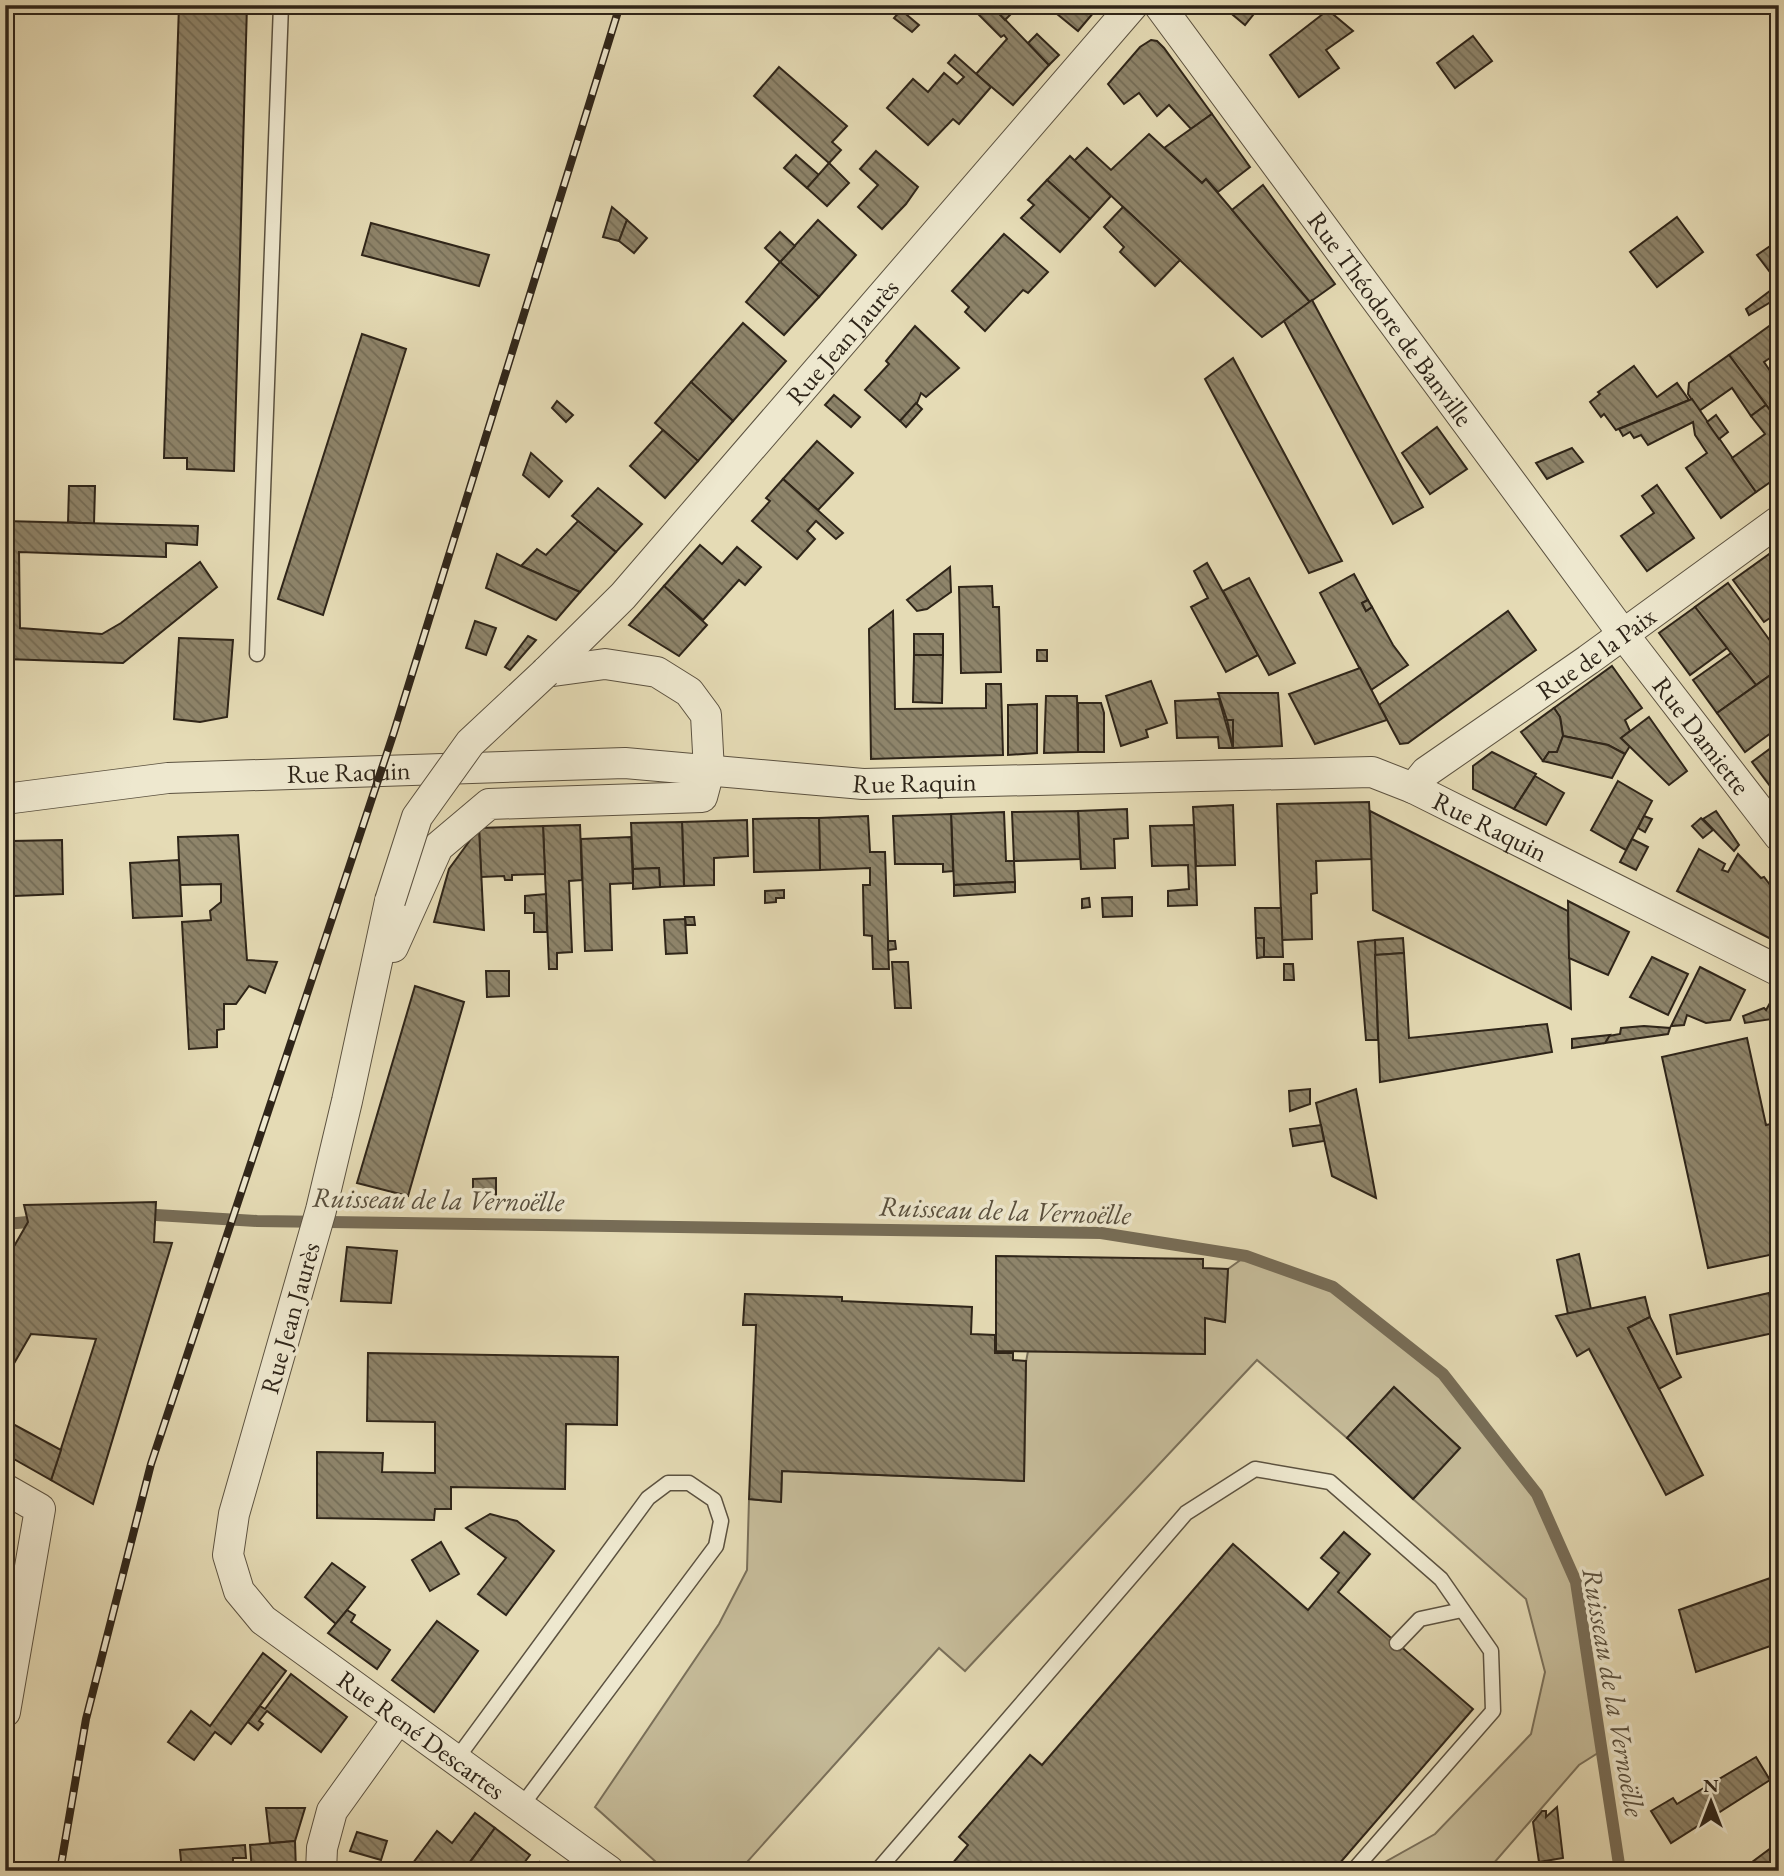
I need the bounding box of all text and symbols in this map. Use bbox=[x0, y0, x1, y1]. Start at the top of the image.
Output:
street label: Rue Théodore de Banville bbox=[1300, 205, 1481, 433]
street label: Rue Jean Jaurès bbox=[779, 272, 906, 412]
street label: Rue de la Paix bbox=[1530, 599, 1663, 708]
street label: Rue Damiette bbox=[1645, 669, 1758, 802]
street label: Rue Raquin bbox=[286, 753, 411, 791]
street label: Rue Raquin bbox=[851, 764, 977, 802]
street label: Rue Raquin bbox=[1427, 784, 1553, 870]
water label: Ruisseau de la Vernoëlle bbox=[311, 1179, 565, 1219]
water label: Ruisseau de la Vernoëlle bbox=[878, 1188, 1132, 1232]
street label: Rue Jean Jaurès bbox=[252, 1238, 328, 1398]
water label: Ruisseau de la Vernoëlle bbox=[1574, 1565, 1654, 1820]
street label: Rue René Descartes bbox=[330, 1662, 512, 1807]
north arrow bbox=[1676, 1768, 1746, 1838]
text: N bbox=[1703, 1773, 1719, 1798]

